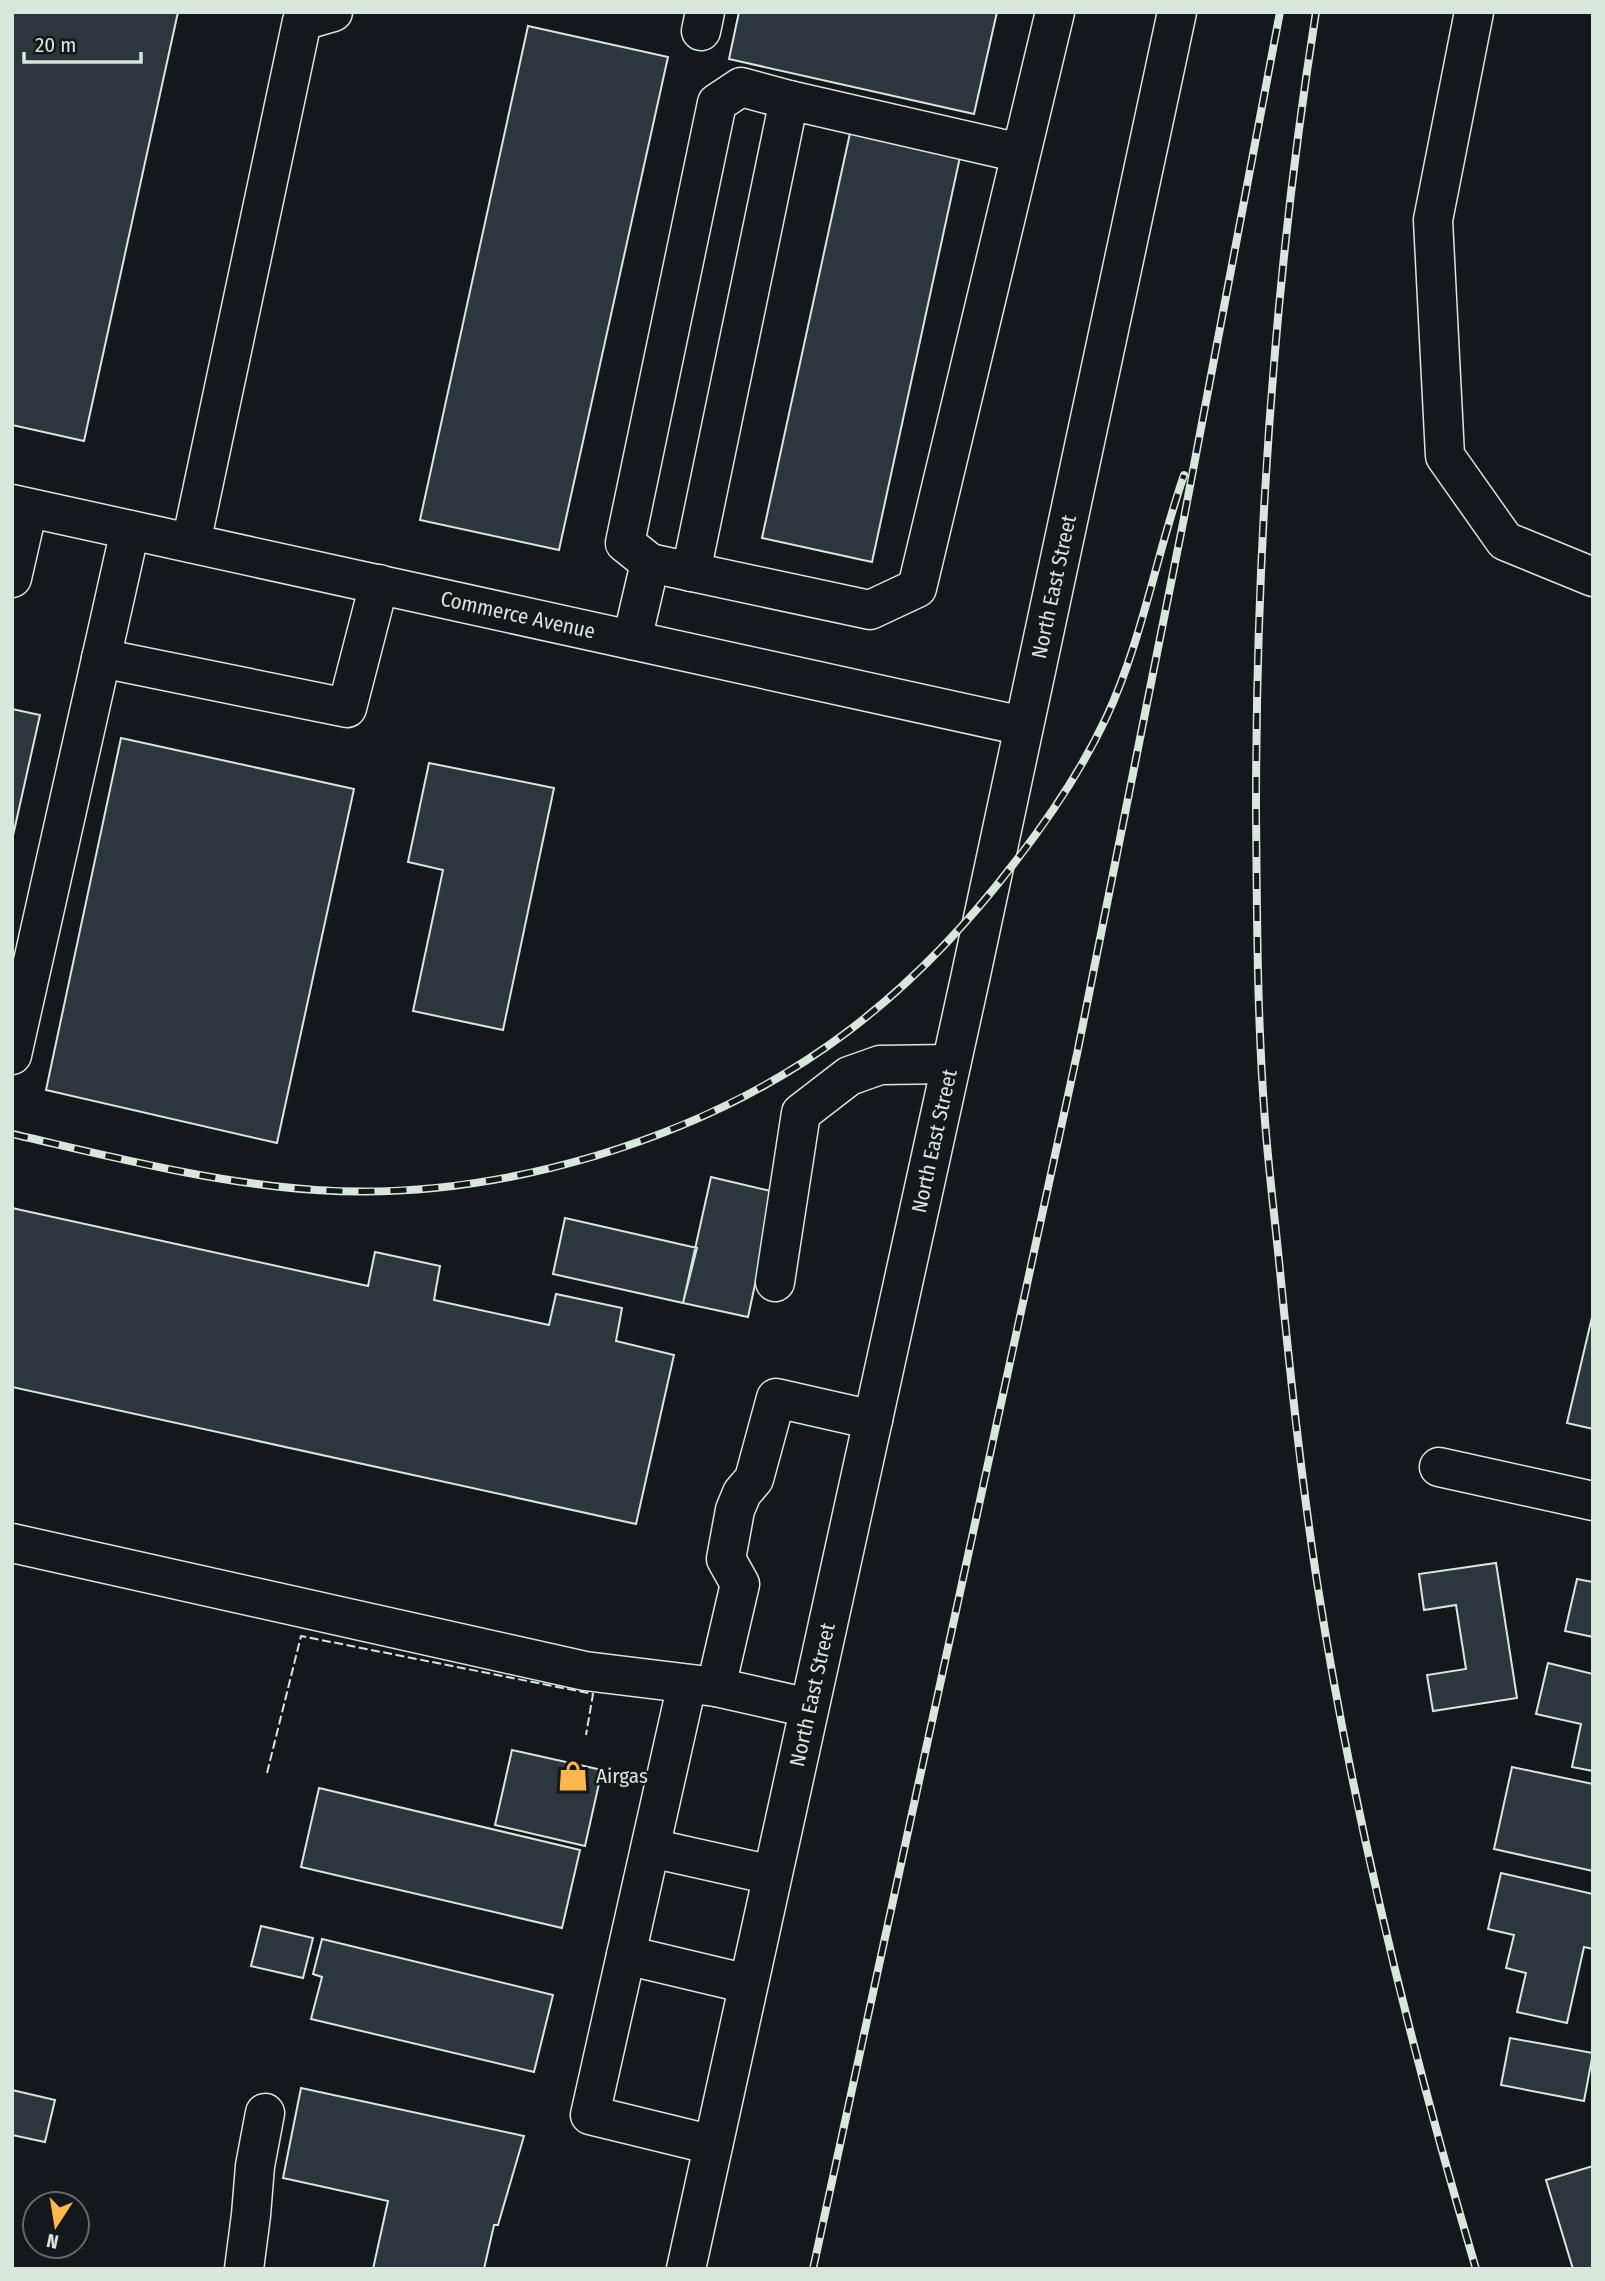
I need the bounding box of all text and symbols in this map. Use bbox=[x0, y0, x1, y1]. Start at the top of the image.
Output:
scale bar bbox=[24, 21, 142, 65]
text: 20 m bbox=[35, 32, 76, 58]
street label: North East Street bbox=[1026, 512, 1082, 661]
street label: Commerce Avenue bbox=[438, 585, 598, 645]
street label: North East Street bbox=[906, 1067, 963, 1215]
street label: North East Street bbox=[784, 1620, 841, 1769]
shop icon: Airgas bbox=[556, 1759, 590, 1793]
place label: Airgas bbox=[596, 1763, 648, 1789]
north arrow bbox=[21, 2190, 91, 2260]
text: N bbox=[45, 2229, 61, 2254]

